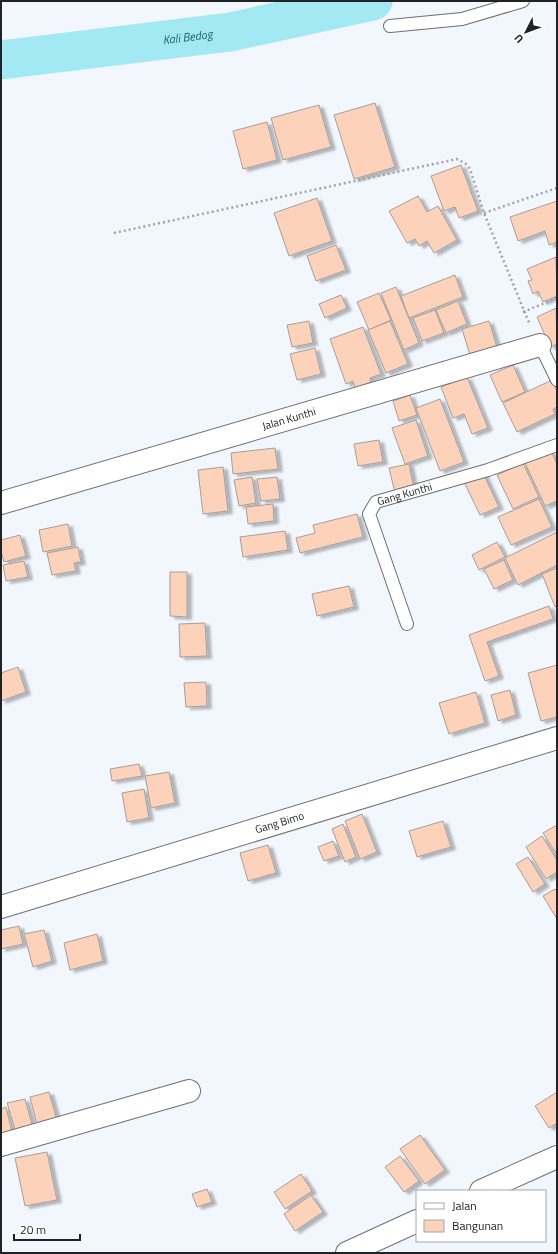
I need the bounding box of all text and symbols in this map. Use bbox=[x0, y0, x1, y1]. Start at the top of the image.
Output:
north arrow bbox=[506, 12, 546, 52]
water label: Kali Bedog bbox=[162, 24, 215, 49]
text: U bbox=[510, 31, 527, 47]
street label: Jalan Kunthi bbox=[260, 403, 318, 434]
street label: Gang Kunthi bbox=[375, 478, 434, 509]
street label: Gang Bimo bbox=[253, 807, 306, 837]
legend bbox=[416, 1190, 546, 1242]
text: Jalan bbox=[452, 1196, 477, 1215]
scale bar bbox=[14, 1216, 80, 1242]
text: Bangunan bbox=[452, 1216, 503, 1235]
text: 20 m bbox=[20, 1220, 46, 1239]

